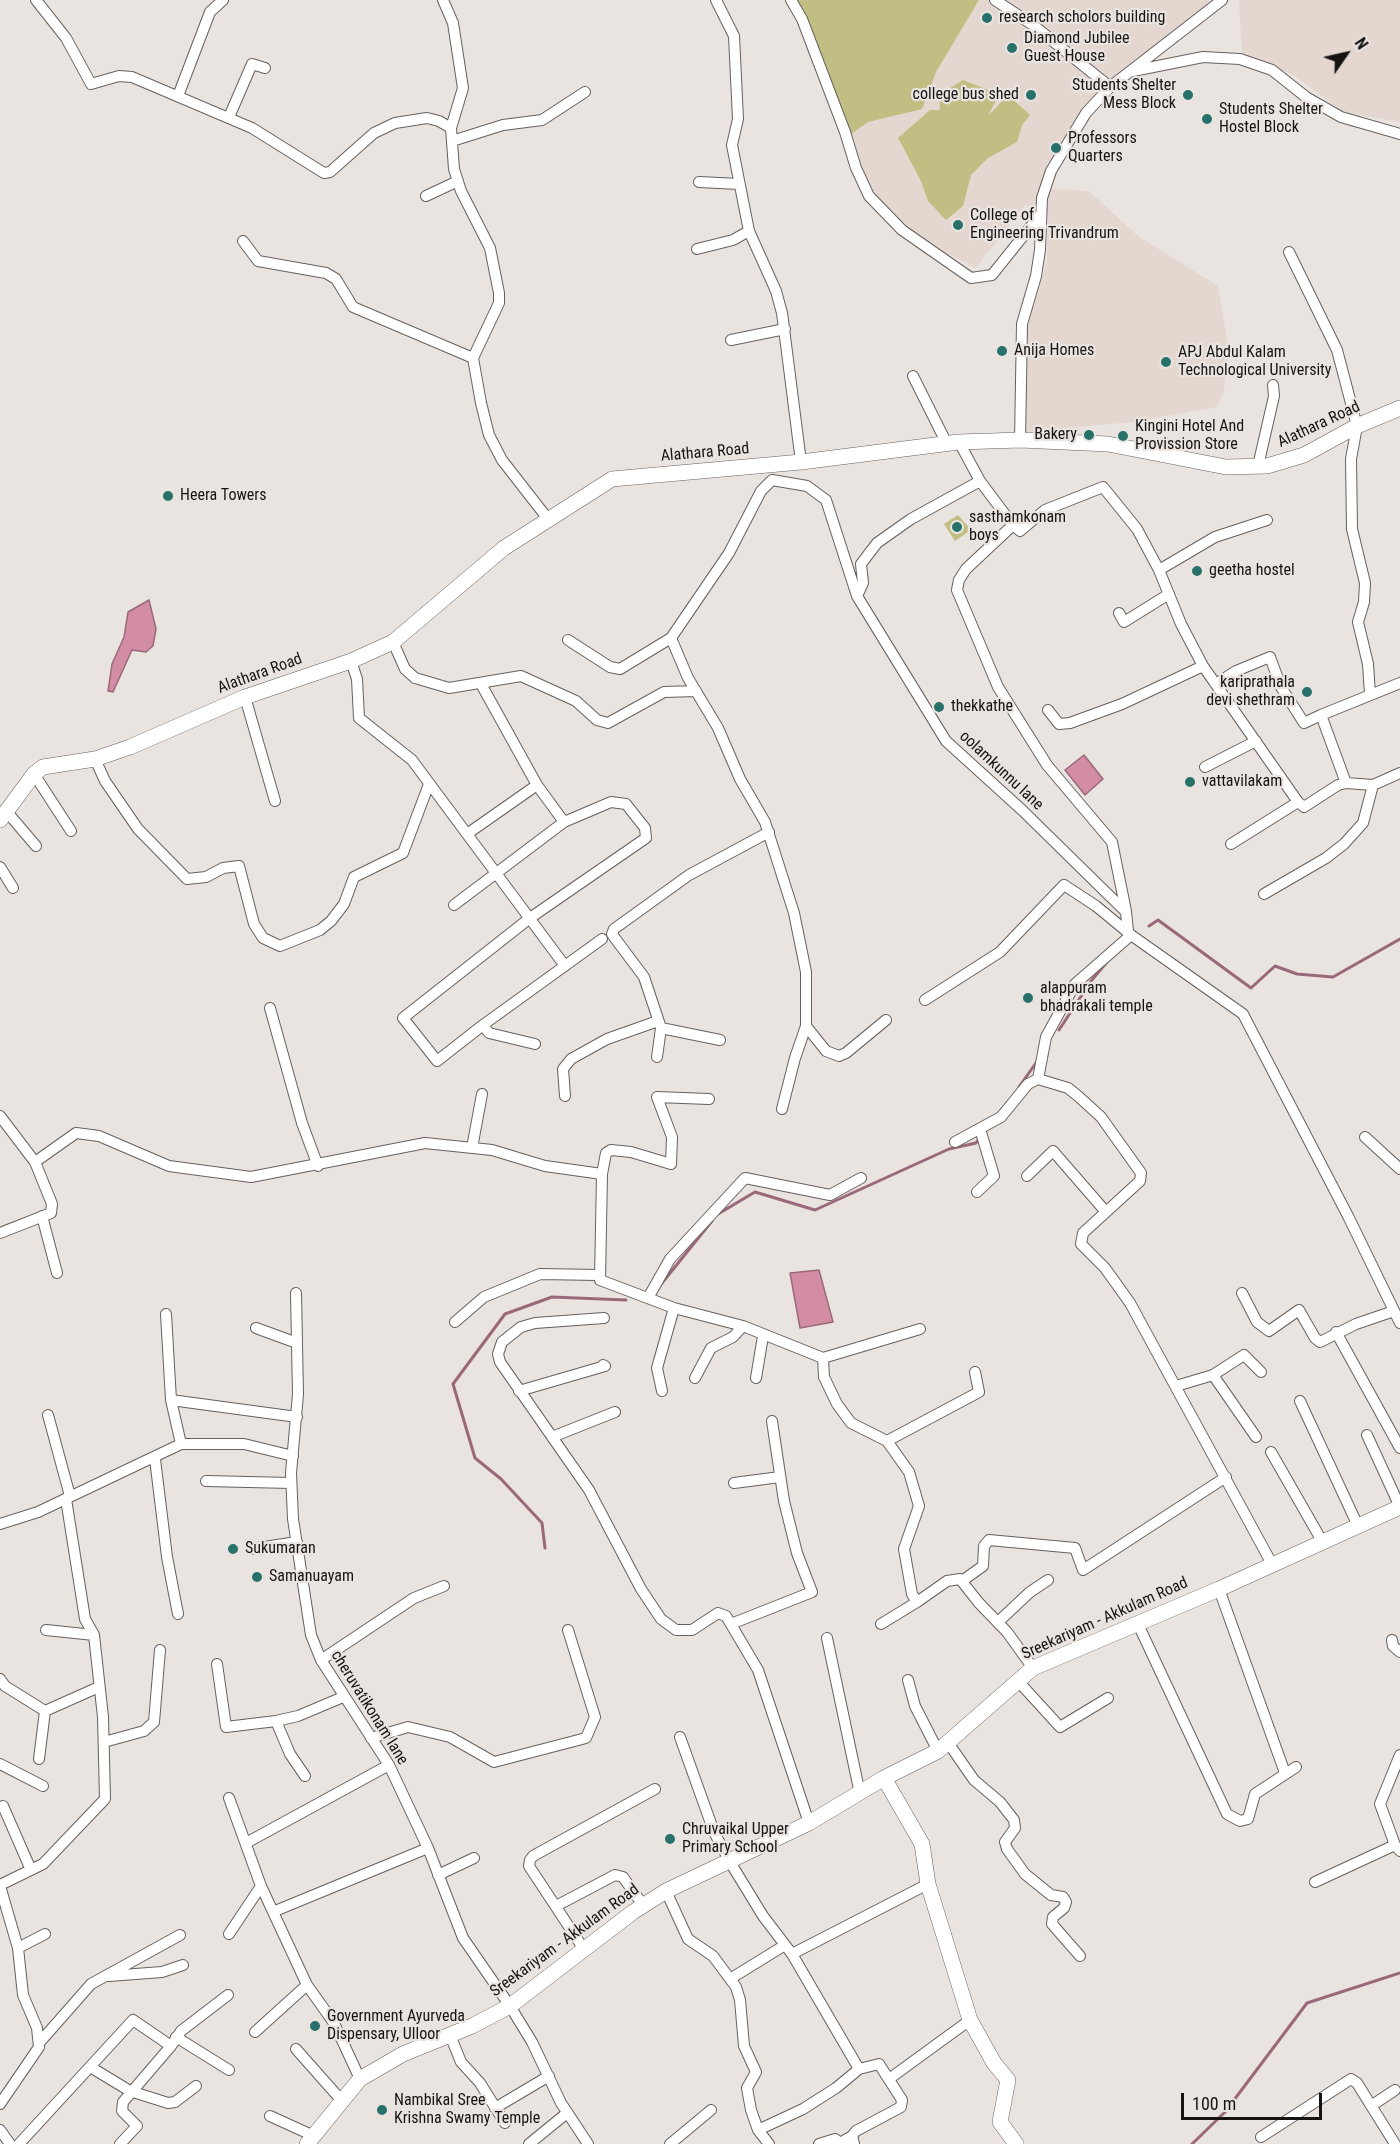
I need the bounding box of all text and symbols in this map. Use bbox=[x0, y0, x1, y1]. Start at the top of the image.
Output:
place label: research scholors building bbox=[999, 8, 1165, 28]
marker: research scholors building bbox=[980, 11, 994, 25]
north arrow bbox=[1316, 24, 1376, 84]
place label: Diamond Jubilee Guest House bbox=[1024, 29, 1130, 67]
text: N bbox=[1351, 34, 1372, 53]
marker: Diamond Jubilee Guest House bbox=[1005, 41, 1019, 55]
place label: Students Shelter Mess Block bbox=[1072, 76, 1176, 114]
place label: college bus shed bbox=[913, 85, 1019, 105]
marker: college bus shed bbox=[1024, 88, 1038, 102]
marker: Students Shelter Mess Block bbox=[1181, 88, 1195, 102]
place label: Students Shelter Hostel Block bbox=[1219, 100, 1323, 138]
marker: Students Shelter Hostel Block bbox=[1200, 112, 1214, 126]
place label: Professors Quarters bbox=[1068, 129, 1137, 167]
marker: Professors Quarters bbox=[1049, 141, 1063, 155]
place label: College of Engineering Trivandrum bbox=[970, 206, 1119, 244]
marker: College of Engineering Trivandrum bbox=[951, 218, 965, 232]
place label: Anija Homes bbox=[1014, 341, 1094, 361]
place label: APJ Abdul Kalam Technological University bbox=[1178, 343, 1332, 381]
marker: Anija Homes bbox=[995, 344, 1009, 358]
marker: APJ Abdul Kalam Technological University bbox=[1159, 355, 1173, 369]
street label: Alathara Road bbox=[1275, 398, 1363, 452]
place label: Kingini Hotel And Provission Store bbox=[1135, 417, 1244, 455]
place label: Bakery bbox=[1034, 425, 1077, 445]
marker: Bakery bbox=[1082, 428, 1096, 442]
marker: Kingini Hotel And Provission Store bbox=[1116, 429, 1130, 443]
street label: Alathara Road bbox=[660, 440, 750, 466]
place label: Heera Towers bbox=[180, 486, 266, 506]
marker: Heera Towers bbox=[161, 489, 175, 503]
place label: sasthamkonam boys bbox=[969, 508, 1066, 546]
marker: sasthamkonam boys bbox=[950, 520, 964, 534]
place label: geetha hostel bbox=[1209, 561, 1295, 581]
marker: geetha hostel bbox=[1190, 564, 1204, 578]
street label: Alathara Road bbox=[215, 650, 305, 698]
place label: kariprathala devi shethram bbox=[1206, 673, 1295, 711]
marker: kariprathala devi shethram bbox=[1300, 685, 1314, 699]
place label: thekkathe bbox=[951, 697, 1013, 717]
marker: thekkathe bbox=[932, 700, 946, 714]
street label: oolamkunnu lane bbox=[955, 727, 1047, 815]
place label: vattavilakam bbox=[1202, 772, 1282, 792]
marker: vattavilakam bbox=[1183, 775, 1197, 789]
place label: alappuram bhadrakali temple bbox=[1040, 979, 1153, 1017]
marker: alappuram bhadrakali temple bbox=[1021, 991, 1035, 1005]
place label: Sukumaran bbox=[245, 1539, 316, 1559]
marker: Sukumaran bbox=[226, 1542, 240, 1556]
place label: Samanuayam bbox=[269, 1567, 354, 1587]
marker: Samanuayam bbox=[250, 1570, 264, 1584]
street label: Sreekariyam - Akkulam Road bbox=[1019, 1574, 1191, 1664]
street label: cheruvatikonam lane bbox=[326, 1647, 412, 1769]
place label: Chruvaikal Upper Primary School bbox=[682, 1820, 789, 1858]
marker: Chruvaikal Upper Primary School bbox=[663, 1832, 677, 1846]
street label: Sreekariyam - Akkulam Road bbox=[487, 1880, 643, 2002]
place label: Government Ayurveda Dispensary, Ulloor bbox=[327, 2007, 465, 2045]
marker: Government Ayurveda Dispensary, Ulloor bbox=[308, 2019, 322, 2033]
scale bar bbox=[1184, 2081, 1325, 2119]
place label: Nambikal Sree Krishna Swamy Temple bbox=[394, 2091, 540, 2129]
text: 100 m bbox=[1192, 2093, 1236, 2114]
marker: Nambikal Sree Krishna Swamy Temple bbox=[375, 2103, 389, 2117]

